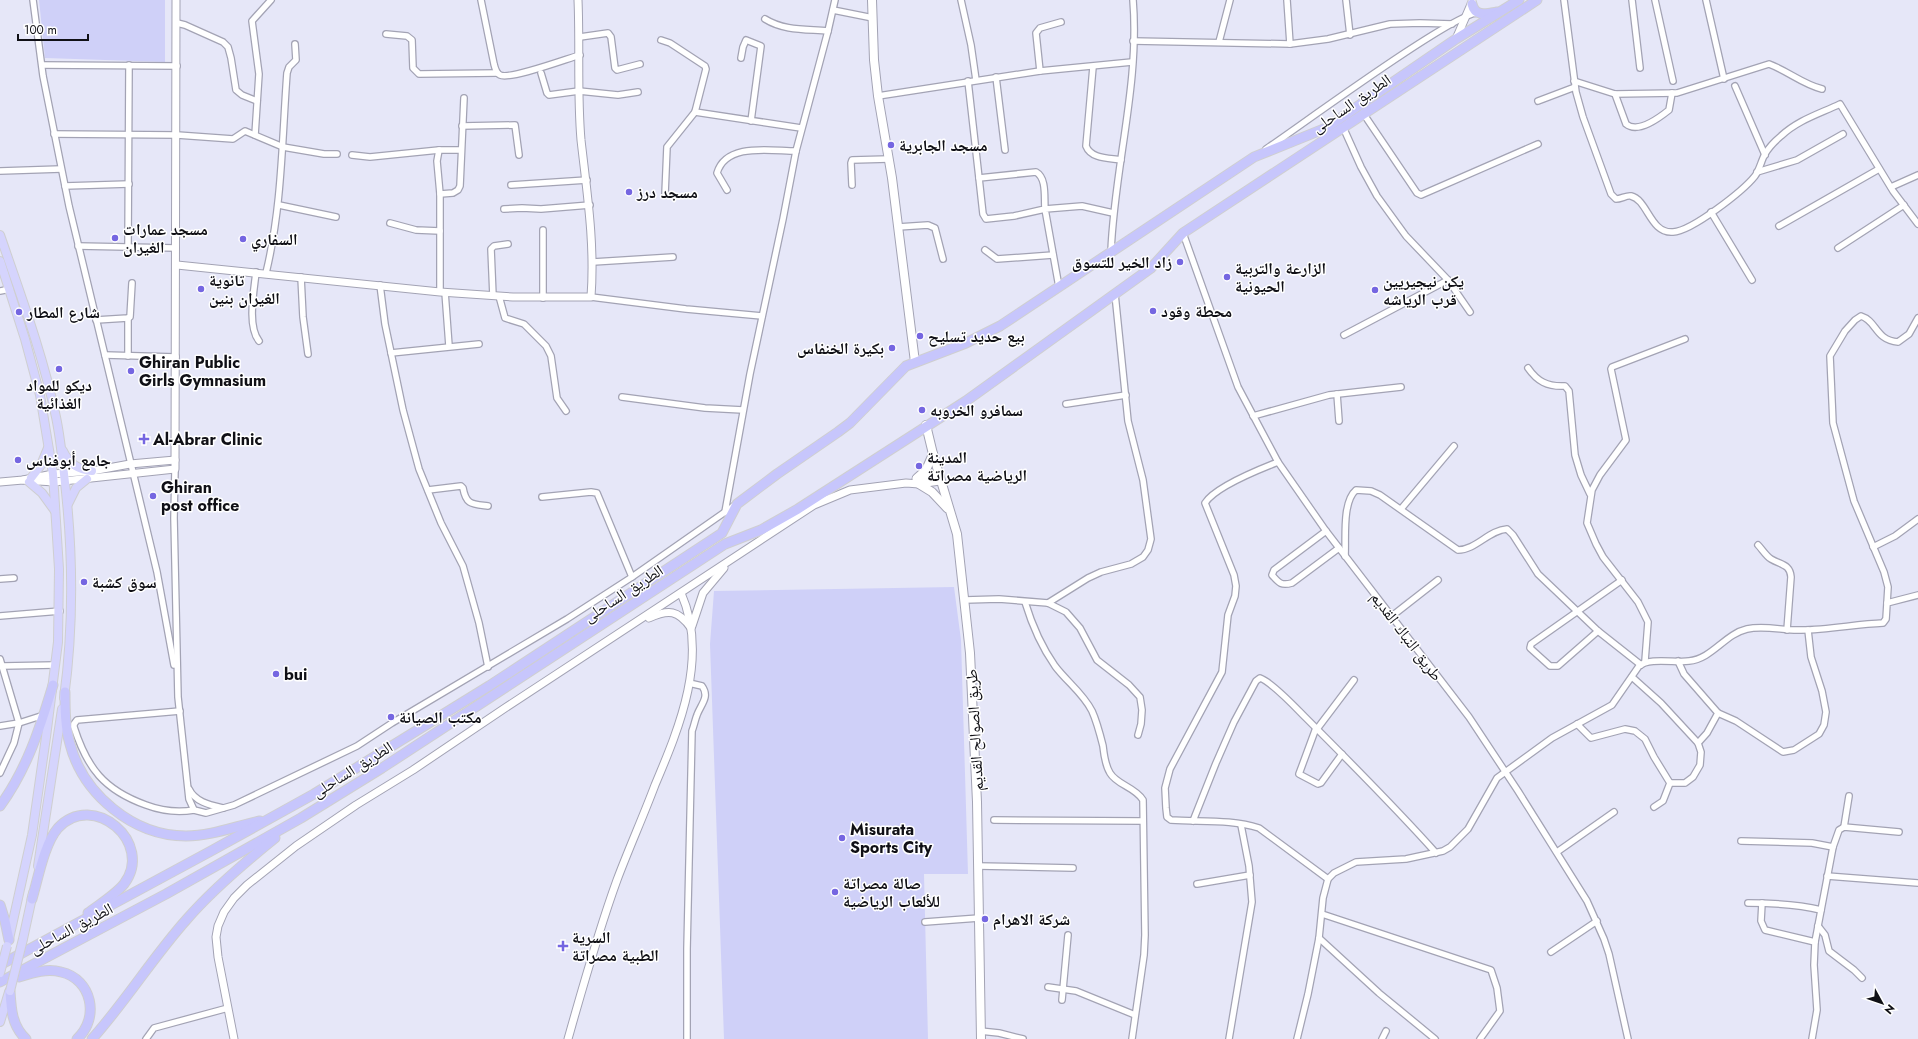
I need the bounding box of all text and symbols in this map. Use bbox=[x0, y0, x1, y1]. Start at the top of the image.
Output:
scale bar bbox=[18, 16, 88, 42]
text: 100 m bbox=[24, 21, 57, 39]
street label: الطريق الساحلى bbox=[1307, 68, 1396, 138]
place label: مسجد الجابرية bbox=[899, 134, 988, 157]
marker: مسجد الجابرية bbox=[886, 140, 896, 150]
place label: مسجد درز bbox=[636, 181, 698, 204]
marker: مسجد درز bbox=[624, 187, 634, 197]
place label: مسجد عمارات الغيران bbox=[123, 218, 208, 259]
place label: السفاري bbox=[251, 228, 298, 252]
marker: مسجد عمارات الغيران bbox=[110, 233, 120, 243]
marker: السفاري bbox=[238, 234, 248, 244]
place label: زاد الخير للتسوق bbox=[1072, 251, 1172, 274]
marker: زاد الخير للتسوق bbox=[1175, 257, 1185, 267]
place label: الزارعة والتربية الحيونية bbox=[1235, 257, 1326, 298]
place label: تانوية الغيران بنين bbox=[209, 269, 280, 310]
place label: يكن نيجيريين قرب الرياشه bbox=[1383, 270, 1464, 311]
marker: الزارعة والتربية الحيونية bbox=[1222, 272, 1232, 282]
marker: تانوية الغيران بنين bbox=[196, 284, 206, 294]
marker: يكن نيجيريين قرب الرياشه bbox=[1370, 285, 1380, 295]
place label: محطة وقود bbox=[1161, 300, 1232, 323]
place label: شارع المطار bbox=[26, 301, 100, 324]
marker: محطة وقود bbox=[1148, 306, 1158, 316]
marker: شارع المطار bbox=[14, 307, 24, 317]
place label: بيع حديد تسليح bbox=[928, 325, 1025, 348]
marker: بيع حديد تسليح bbox=[915, 331, 925, 341]
place label: بكيرة الخنفاس bbox=[797, 337, 884, 360]
marker: بكيرة الخنفاس bbox=[887, 343, 897, 353]
place label: Ghiran Public Girls Gymnasium bbox=[139, 351, 266, 392]
marker: ديكو للمواد الغذائية bbox=[54, 364, 64, 374]
marker: Ghiran Public Girls Gymnasium bbox=[126, 366, 136, 376]
place label: ديكو للمواد الغذائية bbox=[26, 374, 92, 415]
place label: سمافرو الخروبه bbox=[930, 399, 1023, 422]
marker: سمافرو الخروبه bbox=[917, 405, 927, 415]
place label: Al-Abrar Clinic bbox=[152, 428, 262, 451]
marker: Al-Abrar Clinic bbox=[138, 433, 150, 445]
place label: المدينة الرياضية مصراتة bbox=[927, 446, 1027, 487]
place label: جامع أبوفناس bbox=[26, 449, 111, 472]
marker: جامع أبوفناس bbox=[13, 455, 23, 465]
marker: المدينة الرياضية مصراتة bbox=[914, 461, 924, 471]
place label: Ghiran post office bbox=[161, 476, 239, 517]
marker: Ghiran post office bbox=[148, 491, 158, 501]
street label: الطريق الساحلى bbox=[579, 559, 668, 628]
place label: سوق كشبة bbox=[92, 571, 157, 594]
marker: سوق كشبة bbox=[79, 577, 89, 587]
street label: طريق النباك القديم bbox=[1365, 587, 1448, 686]
place label: bui bbox=[284, 663, 308, 686]
street label: طريق الصوالح القديم bbox=[960, 668, 989, 792]
marker: bui bbox=[271, 669, 281, 679]
place label: مكتب الصيانة bbox=[399, 706, 481, 729]
marker: مكتب الصيانة bbox=[386, 712, 396, 722]
street label: الطريق الساحلى bbox=[307, 735, 397, 803]
place label: Misurata Sports City bbox=[850, 818, 933, 859]
marker: Misurata Sports City bbox=[837, 833, 847, 843]
place label: صالة مصراتة للألعاب الرياضية bbox=[843, 872, 940, 913]
marker: صالة مصراتة للألعاب الرياضية bbox=[830, 887, 840, 897]
street label: الطريق الساحلى bbox=[26, 897, 117, 960]
place label: شركة الاهرام bbox=[993, 908, 1070, 931]
marker: شركة الاهرام bbox=[980, 914, 990, 924]
place label: السرية الطبية مصراتة bbox=[572, 926, 659, 967]
marker: السرية الطبية مصراتة bbox=[557, 940, 569, 952]
north arrow bbox=[1862, 983, 1902, 1023]
text: N bbox=[1881, 1001, 1899, 1018]

